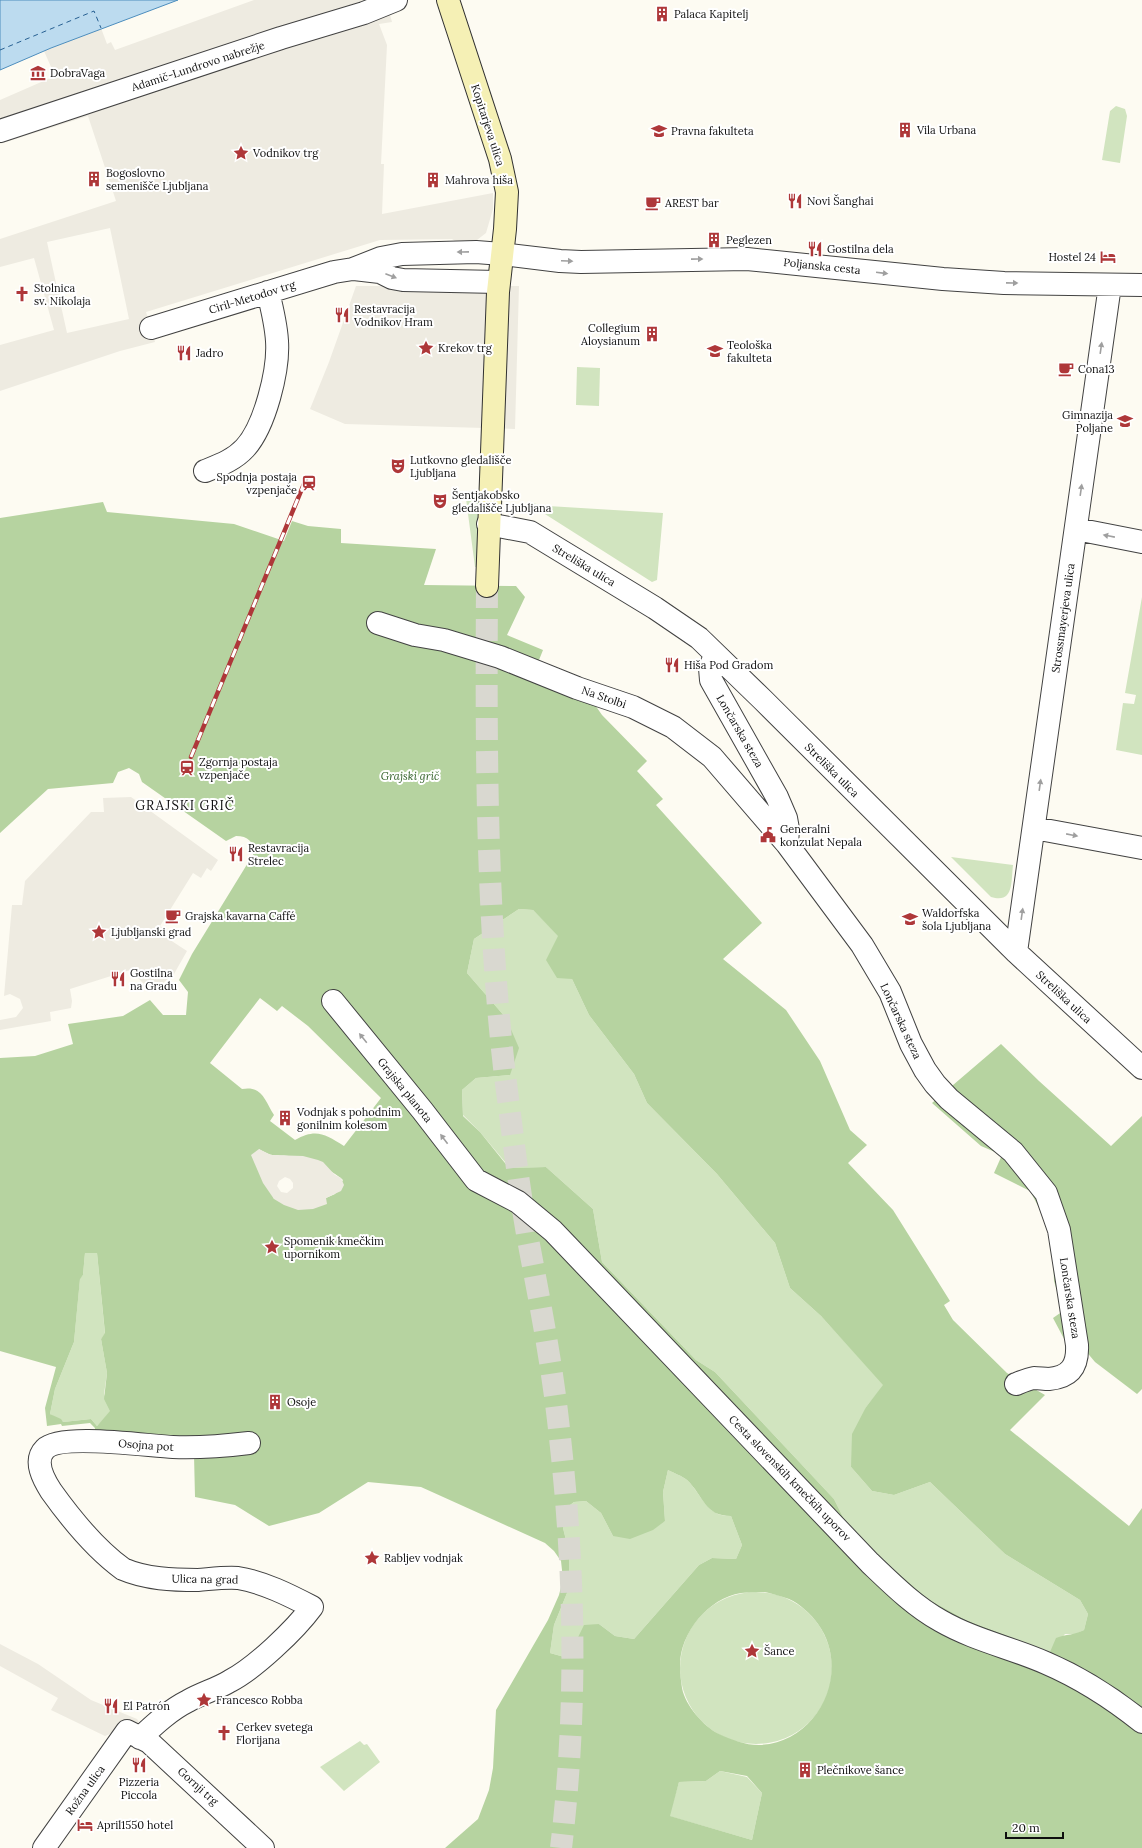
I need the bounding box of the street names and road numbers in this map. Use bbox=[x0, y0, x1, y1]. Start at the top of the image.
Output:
street label: Adamič-Lundrovo nabrežje bbox=[129, 38, 266, 94]
street label: Kopitarjeva ulica bbox=[468, 82, 508, 168]
street label: Poljanska cesta bbox=[783, 255, 862, 277]
street label: Ciril-Metodov trg bbox=[207, 277, 298, 317]
street label: Streliška ulica bbox=[550, 541, 618, 589]
street label: Strossmayerjeva ulica bbox=[1048, 562, 1078, 674]
street label: Na Stolbi bbox=[580, 683, 628, 711]
street label: Lončarska steza bbox=[713, 692, 767, 770]
street label: Streliška ulica bbox=[802, 740, 862, 800]
street label: Streliška ulica bbox=[1033, 968, 1095, 1027]
street label: Lončarska steza bbox=[877, 981, 925, 1061]
street label: Grajska planota bbox=[375, 1055, 436, 1126]
street label: Lončarska steza bbox=[1057, 1256, 1083, 1340]
street label: Cesta slovenskih kmečkih uporov bbox=[726, 1412, 854, 1544]
street label: Osojna pot bbox=[118, 1436, 175, 1454]
street label: Ulica na grad bbox=[171, 1571, 239, 1587]
street label: Rožna ulica bbox=[62, 1762, 108, 1818]
street label: Gornji trg bbox=[175, 1764, 222, 1809]

